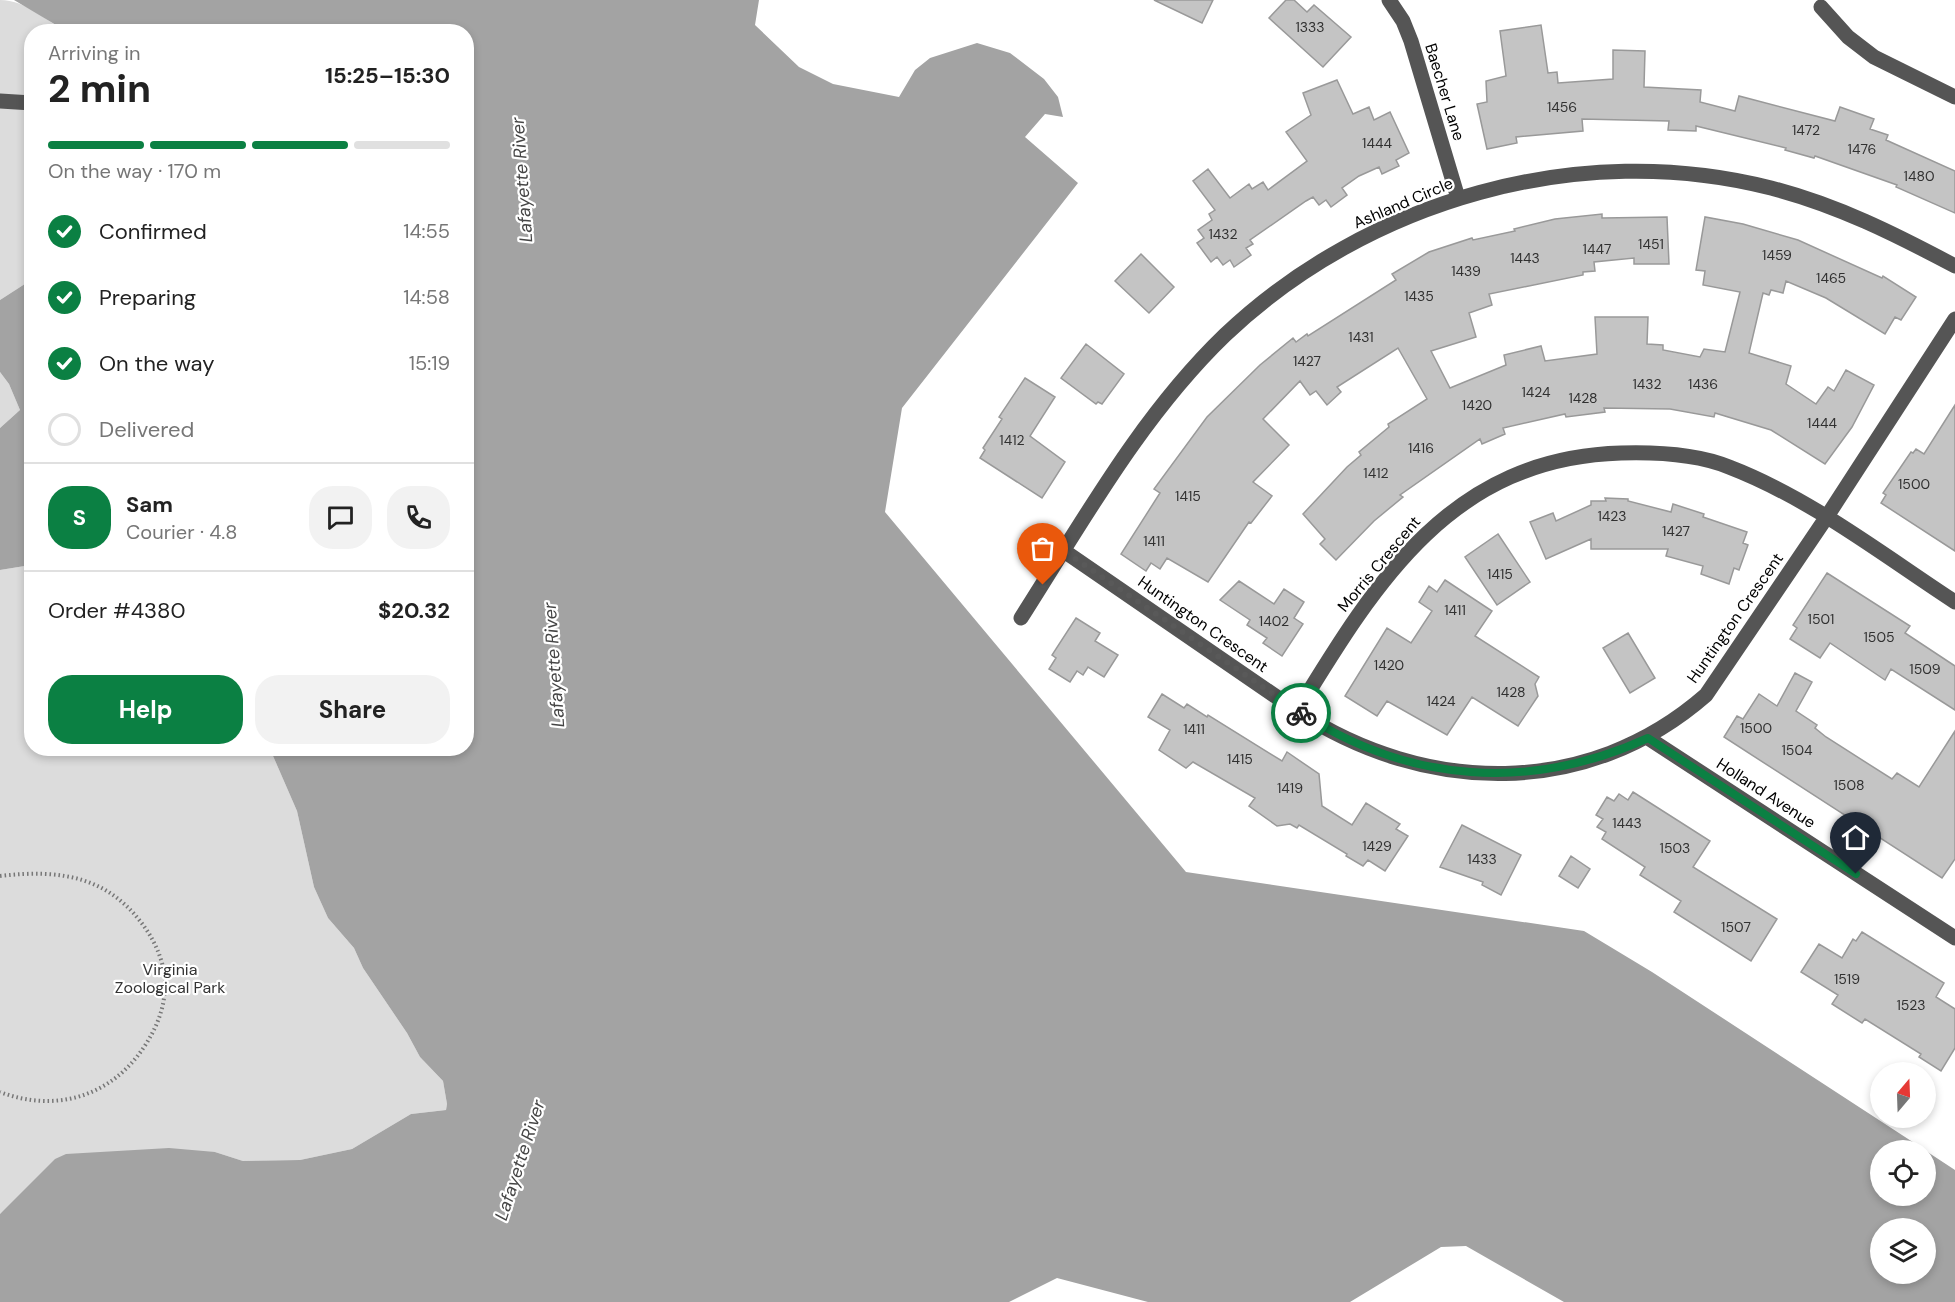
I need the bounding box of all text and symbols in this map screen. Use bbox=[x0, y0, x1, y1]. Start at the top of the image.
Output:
house number: 1333 bbox=[1295, 18, 1325, 36]
text: Arriving in bbox=[48, 40, 140, 66]
street label: Baecher Lane bbox=[1420, 41, 1470, 143]
text: 15:25–15:30 bbox=[325, 61, 450, 90]
text: 2 min bbox=[48, 63, 151, 114]
house number: 1456 bbox=[1547, 98, 1577, 116]
water label: Lafayette River bbox=[506, 115, 538, 243]
house number: 1472 bbox=[1792, 121, 1820, 139]
house number: 1444 bbox=[1362, 134, 1392, 152]
house number: 1476 bbox=[1848, 140, 1876, 158]
text: On the way · 170 m bbox=[48, 158, 221, 184]
house number: 1480 bbox=[1904, 167, 1934, 185]
street label: Ashland Circle bbox=[1350, 173, 1456, 233]
icon: check bbox=[48, 215, 81, 248]
text: Confirmed bbox=[99, 217, 207, 246]
text: 14:55 bbox=[403, 218, 450, 244]
house number: 1432 bbox=[1208, 225, 1238, 243]
house number: 1451 bbox=[1638, 235, 1664, 253]
house number: 1447 bbox=[1583, 240, 1611, 258]
house number: 1459 bbox=[1762, 246, 1792, 264]
house number: 1443 bbox=[1510, 249, 1540, 267]
house number: 1439 bbox=[1451, 262, 1481, 280]
house number: 1465 bbox=[1816, 269, 1846, 287]
icon: check bbox=[48, 281, 81, 314]
text: Preparing bbox=[99, 283, 196, 312]
text: 14:58 bbox=[403, 284, 450, 310]
house number: 1435 bbox=[1404, 287, 1434, 305]
house number: 1431 bbox=[1348, 328, 1374, 346]
icon: check bbox=[48, 347, 81, 380]
text: On the way bbox=[99, 349, 214, 378]
text: 15:19 bbox=[409, 350, 450, 376]
house number: 1427 bbox=[1293, 352, 1321, 370]
house number: 1432 bbox=[1632, 375, 1662, 393]
house number: 1436 bbox=[1688, 375, 1718, 393]
house number: 1424 bbox=[1521, 383, 1551, 401]
house number: 1428 bbox=[1568, 389, 1598, 407]
house number: 1420 bbox=[1462, 396, 1492, 414]
house number: 1444 bbox=[1807, 414, 1837, 432]
text: Delivered bbox=[99, 415, 194, 444]
house number: 1412 bbox=[999, 431, 1025, 449]
house number: 1416 bbox=[1408, 439, 1434, 457]
house number: 1412 bbox=[1363, 464, 1389, 482]
house number: 1500 bbox=[1898, 475, 1930, 493]
button: chat bbox=[309, 486, 372, 549]
button: phone bbox=[387, 486, 450, 549]
house number: 1415 bbox=[1175, 487, 1201, 505]
text: Sam bbox=[126, 490, 173, 519]
text: S bbox=[73, 503, 86, 532]
house number: 1423 bbox=[1597, 507, 1627, 525]
street label: Morris Crescent bbox=[1333, 512, 1425, 616]
text: Courier · 4.8 bbox=[126, 519, 237, 545]
house number: 1427 bbox=[1662, 522, 1690, 540]
pin bbox=[1017, 523, 1068, 585]
icon: bag bbox=[1026, 532, 1059, 565]
house number: 1411 bbox=[1143, 532, 1165, 550]
street label: Huntington Crescent bbox=[1682, 549, 1788, 687]
house number: 1415 bbox=[1487, 565, 1513, 583]
street label: Huntington Crescent bbox=[1134, 571, 1272, 677]
text: Order #4380 bbox=[48, 596, 186, 625]
text: $20.32 bbox=[378, 596, 450, 625]
water label: Lafayette River bbox=[538, 600, 570, 728]
house number: 1411 bbox=[1444, 601, 1466, 619]
house number: 1501 bbox=[1808, 610, 1834, 628]
house number: 1402 bbox=[1259, 612, 1289, 630]
house number: 1505 bbox=[1863, 628, 1895, 646]
house number: 1420 bbox=[1374, 656, 1404, 674]
house number: 1509 bbox=[1909, 660, 1941, 678]
button: Help bbox=[48, 675, 243, 744]
button: Share bbox=[255, 675, 450, 744]
courier bbox=[1271, 683, 1331, 743]
house number: 1428 bbox=[1496, 683, 1526, 701]
house number: 1424 bbox=[1426, 692, 1456, 710]
icon: bike bbox=[1285, 697, 1318, 730]
house number: 1500 bbox=[1740, 719, 1772, 737]
house number: 1411 bbox=[1183, 720, 1205, 738]
house number: 1504 bbox=[1782, 741, 1813, 759]
house number: 1415 bbox=[1227, 750, 1253, 768]
street label: Holland Avenue bbox=[1712, 753, 1820, 833]
house number: 1508 bbox=[1834, 776, 1865, 794]
house number: 1419 bbox=[1277, 779, 1303, 797]
pin bbox=[1830, 812, 1881, 874]
house number: 1443 bbox=[1612, 814, 1642, 832]
icon: home bbox=[1839, 821, 1872, 854]
house number: 1429 bbox=[1362, 837, 1392, 855]
house number: 1503 bbox=[1660, 839, 1690, 857]
house number: 1433 bbox=[1467, 850, 1497, 868]
house number: 1507 bbox=[1721, 918, 1751, 936]
park label: Virginia Zoological Park bbox=[115, 959, 225, 998]
house number: 1519 bbox=[1834, 970, 1860, 988]
house number: 1523 bbox=[1896, 996, 1926, 1014]
north arrow bbox=[1870, 1062, 1936, 1128]
map controls bbox=[1870, 1062, 1936, 1284]
water label: Lafayette River bbox=[489, 1095, 551, 1223]
button: locate bbox=[1870, 1140, 1936, 1206]
button: layers bbox=[1870, 1218, 1936, 1284]

